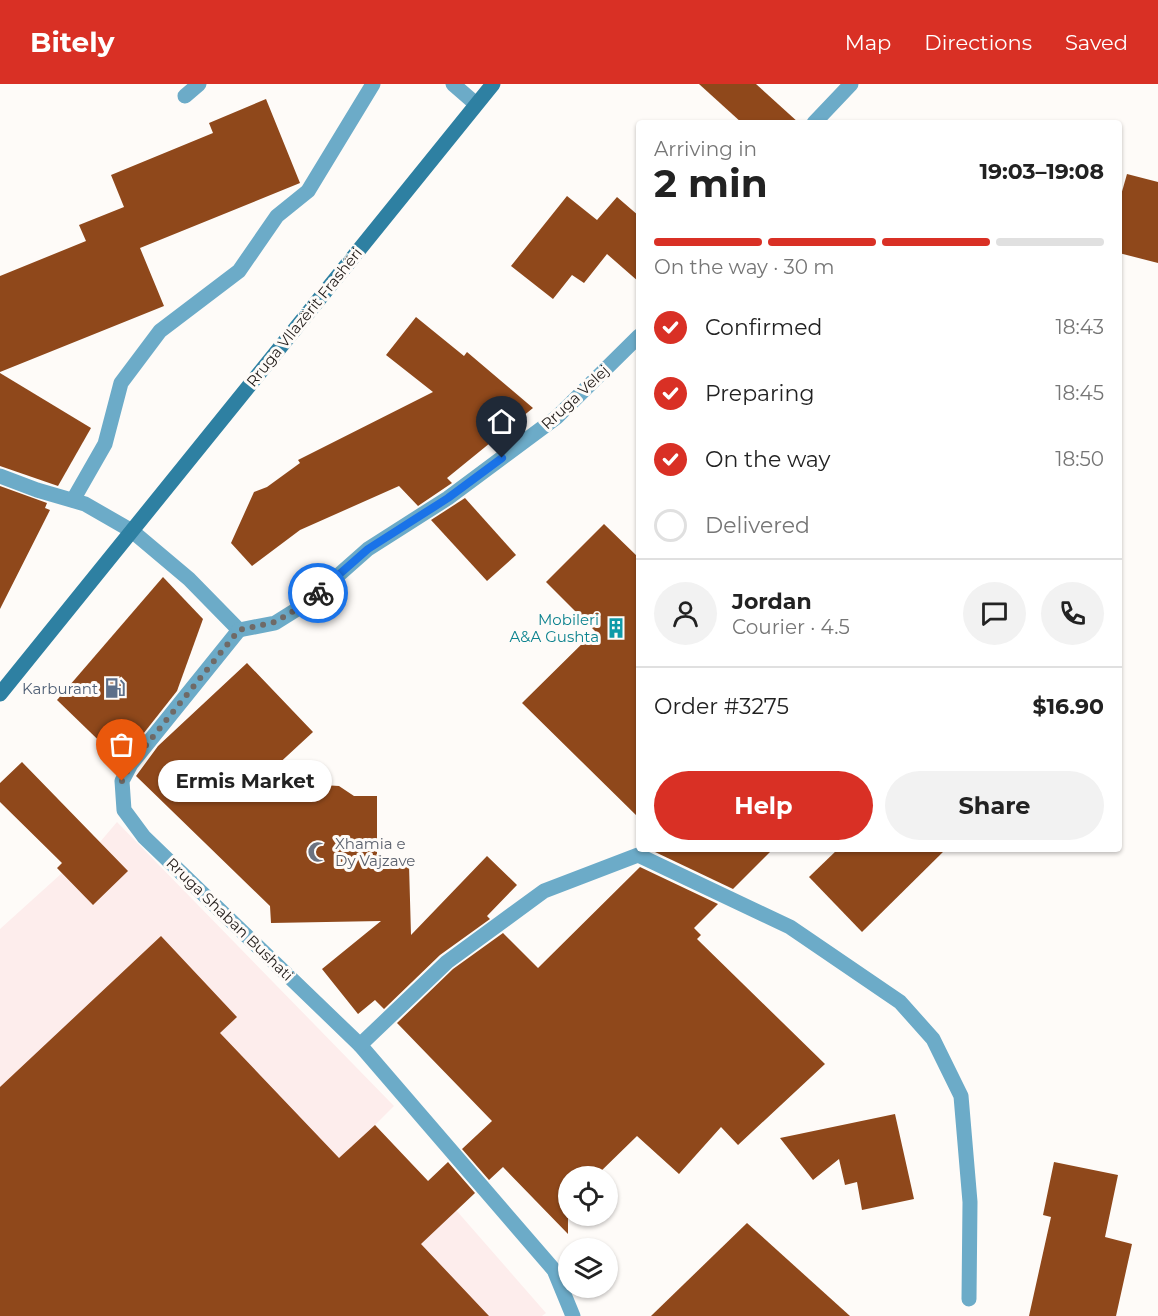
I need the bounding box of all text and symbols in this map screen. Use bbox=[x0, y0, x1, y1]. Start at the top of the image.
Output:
text: Bitely bbox=[30, 25, 114, 59]
text: Map bbox=[845, 30, 891, 55]
text: Directions bbox=[924, 30, 1032, 55]
text: Saved bbox=[1065, 30, 1128, 55]
text: Arriving in bbox=[654, 137, 757, 161]
text: 19:03–19:08 bbox=[979, 158, 1104, 185]
text: 2 min bbox=[654, 159, 768, 207]
street label: Rruga Vllazërit Frashëri bbox=[242, 244, 366, 390]
text: On the way · 30 m bbox=[654, 255, 834, 279]
icon: check bbox=[654, 311, 687, 344]
text: Confirmed bbox=[705, 314, 822, 341]
text: 18:43 bbox=[1056, 315, 1104, 339]
street label: Rruga Velej bbox=[537, 361, 613, 433]
icon: check bbox=[654, 377, 687, 410]
text: Preparing bbox=[705, 380, 814, 407]
text: 18:45 bbox=[1055, 381, 1104, 405]
pin bbox=[476, 396, 527, 458]
icon: home bbox=[485, 405, 518, 438]
icon: check bbox=[654, 443, 687, 476]
text: On the way bbox=[705, 446, 830, 473]
text: 18:50 bbox=[1055, 447, 1104, 471]
text: Delivered bbox=[705, 512, 810, 539]
courier bbox=[288, 563, 348, 623]
icon: bike bbox=[302, 577, 335, 610]
button: person bbox=[654, 582, 717, 645]
button: chat bbox=[963, 582, 1026, 645]
button: phone bbox=[1041, 582, 1104, 645]
text: Jordan bbox=[732, 588, 812, 615]
place label: Mobileri A&A Gushta bbox=[510, 610, 599, 646]
text: Courier · 4.5 bbox=[732, 615, 850, 639]
building icon: Mobileri A&A Gushta bbox=[604, 616, 628, 640]
fuel station icon: Karburant bbox=[103, 676, 127, 700]
place label: Karburant bbox=[22, 679, 98, 698]
text: Order #3275 bbox=[654, 693, 789, 720]
text: $16.90 bbox=[1033, 693, 1104, 720]
pin bbox=[96, 719, 147, 781]
icon: bag bbox=[105, 728, 138, 761]
callout: Ermis Market bbox=[158, 760, 332, 802]
text: Ermis Market bbox=[175, 769, 315, 793]
button: Help bbox=[654, 771, 873, 840]
button: Share bbox=[885, 771, 1104, 840]
place label: Xhamia e Dy Vajzave bbox=[335, 834, 415, 870]
mosque icon: Xhamia e Dy Vajzave bbox=[306, 840, 330, 864]
street label: Rruga Shaban Bushati bbox=[163, 853, 297, 985]
map controls bbox=[558, 1166, 618, 1298]
button: locate bbox=[558, 1166, 618, 1226]
button: layers bbox=[558, 1238, 618, 1298]

